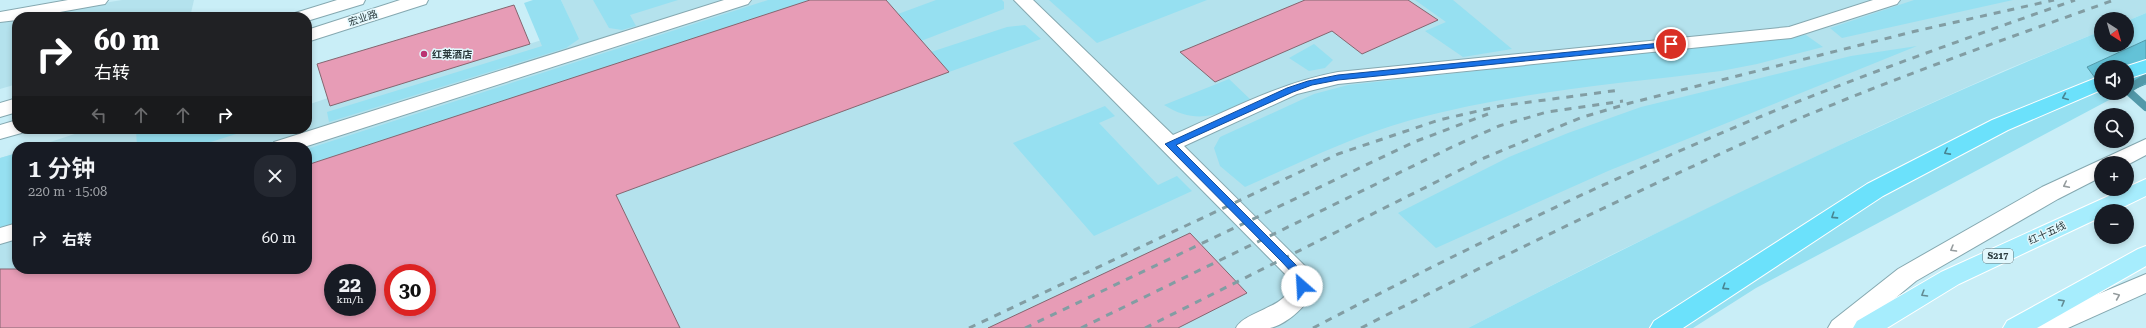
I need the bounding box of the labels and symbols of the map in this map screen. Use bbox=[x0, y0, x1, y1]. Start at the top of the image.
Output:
street label: 宏业路 bbox=[347, 8, 379, 28]
north arrow bbox=[2094, 12, 2134, 52]
pin bbox=[1654, 27, 1688, 61]
marker: 红莱酒店 bbox=[419, 49, 429, 59]
place label: 红莱酒店 bbox=[432, 49, 472, 60]
one-way arrow bbox=[2062, 93, 2069, 101]
one-way arrow bbox=[1944, 148, 1952, 155]
one-way arrow bbox=[2063, 180, 2070, 188]
one-way arrow bbox=[1832, 212, 1839, 219]
street label: 红十五线 bbox=[2027, 220, 2067, 246]
one-way arrow bbox=[1950, 244, 1957, 251]
road number: S217 bbox=[1983, 249, 2013, 263]
speed limit sign: 30 bbox=[384, 264, 436, 316]
position arrow bbox=[1281, 265, 1323, 307]
one-way arrow bbox=[1723, 282, 1730, 289]
one-way arrow bbox=[1921, 289, 1928, 296]
one-way arrow bbox=[2113, 293, 2121, 301]
one-way arrow bbox=[2058, 299, 2065, 307]

